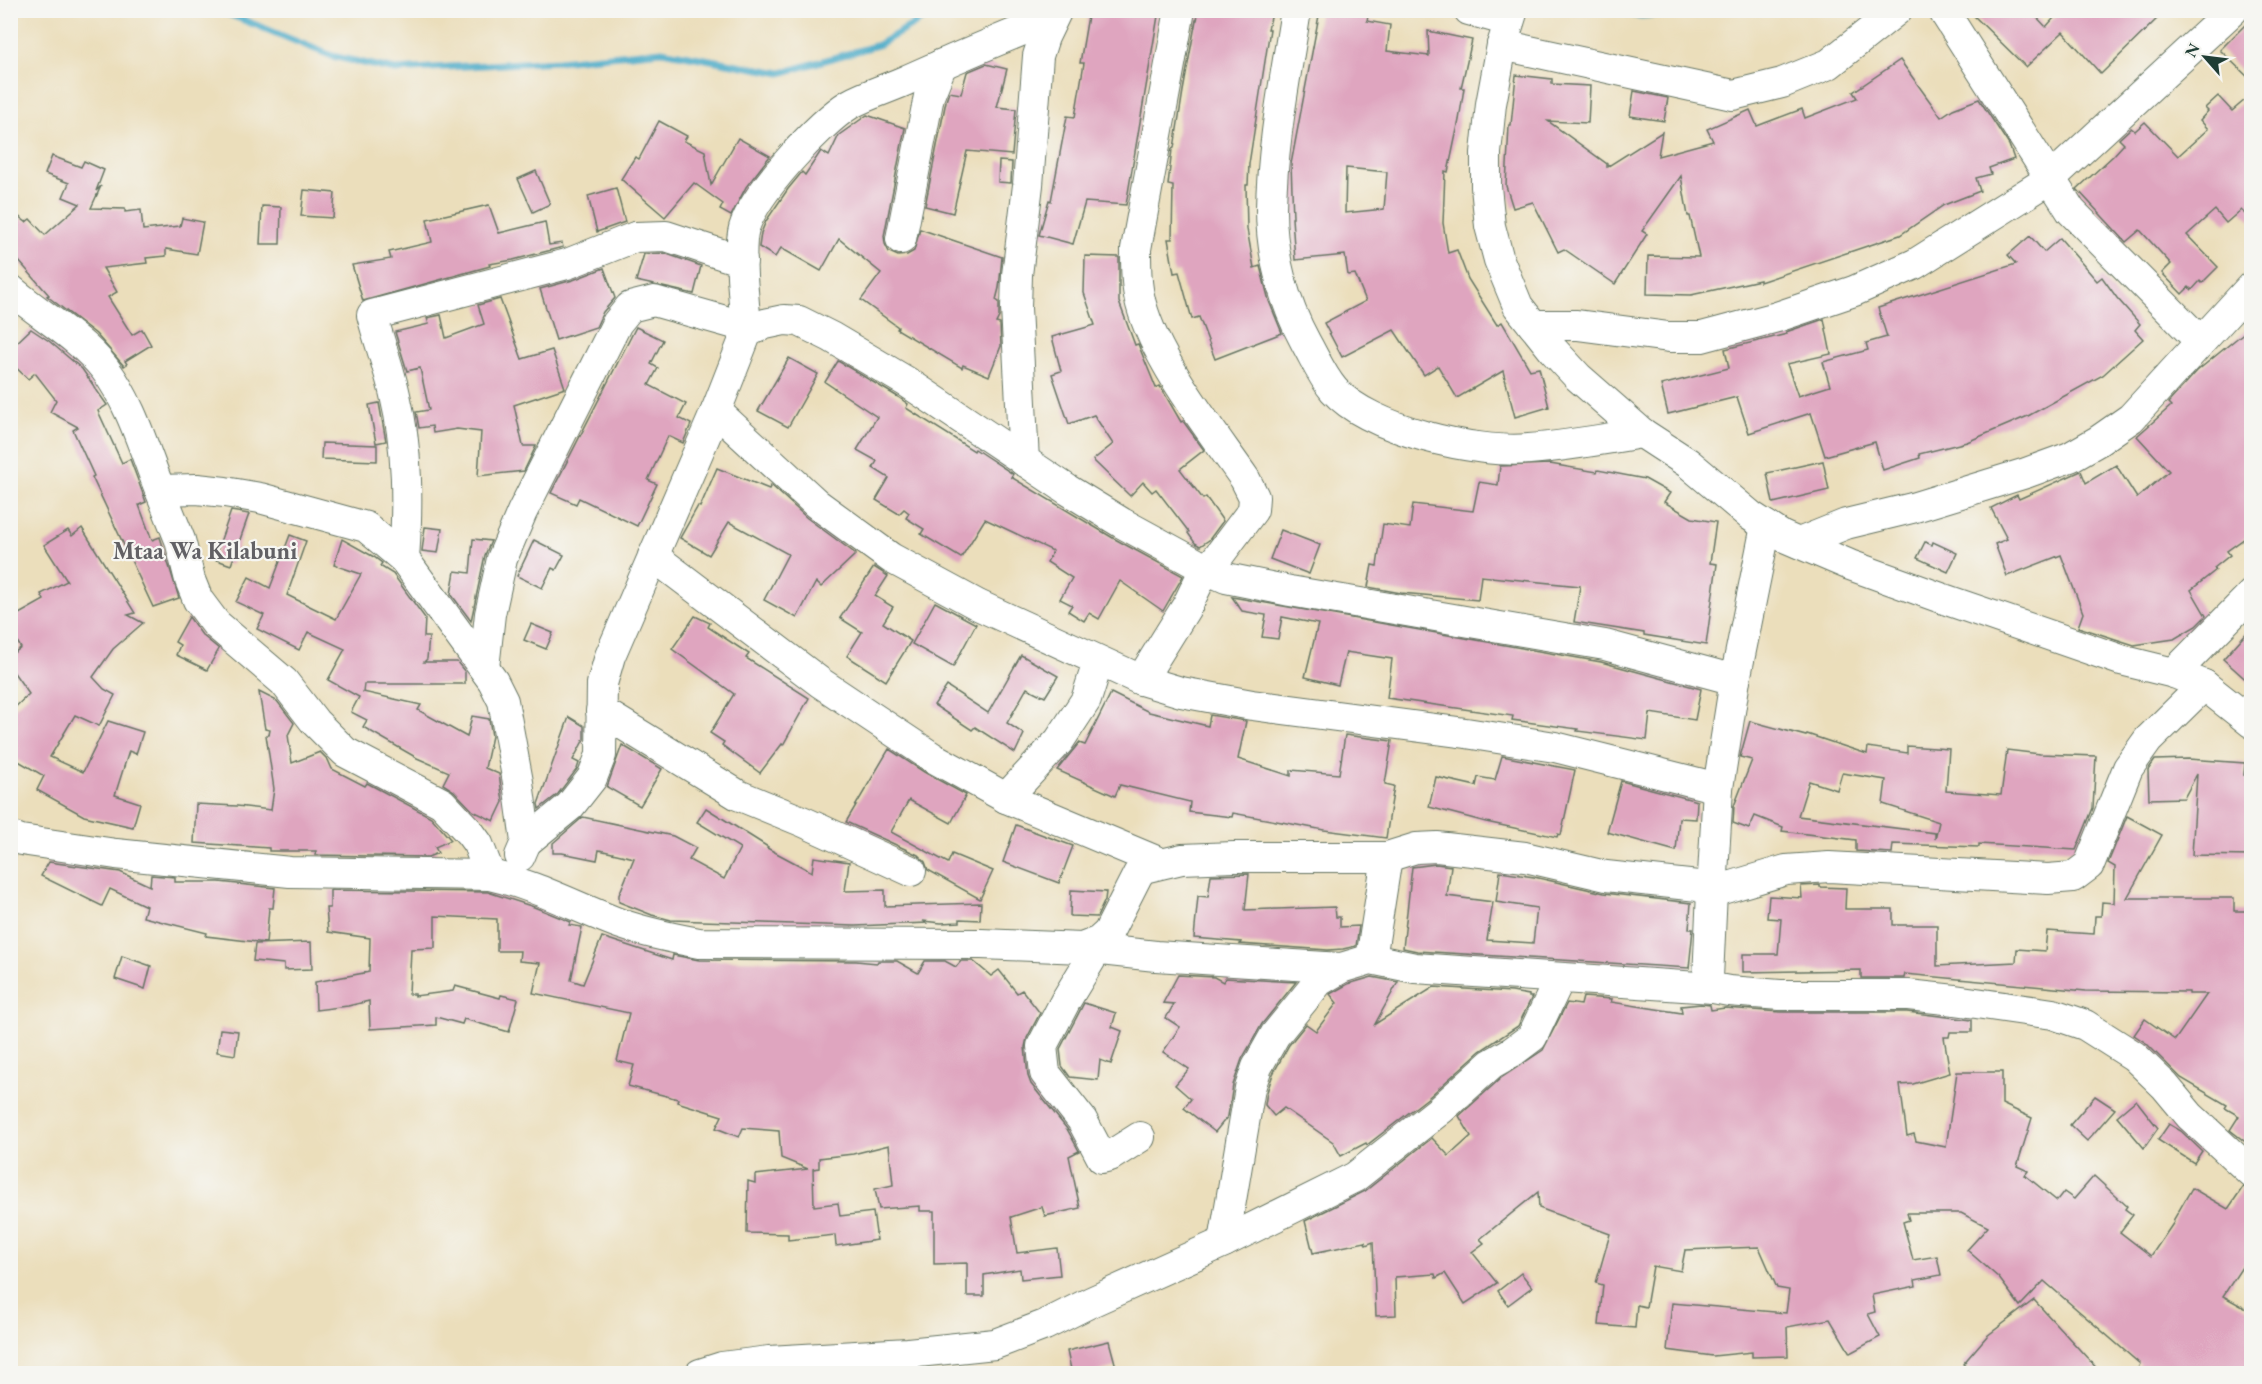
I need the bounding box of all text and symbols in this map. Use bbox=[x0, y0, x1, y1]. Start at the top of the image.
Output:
north arrow bbox=[2175, 27, 2235, 87]
text: N bbox=[2180, 40, 2205, 61]
district label: Mtaa Wa Kilabuni bbox=[113, 535, 297, 566]

